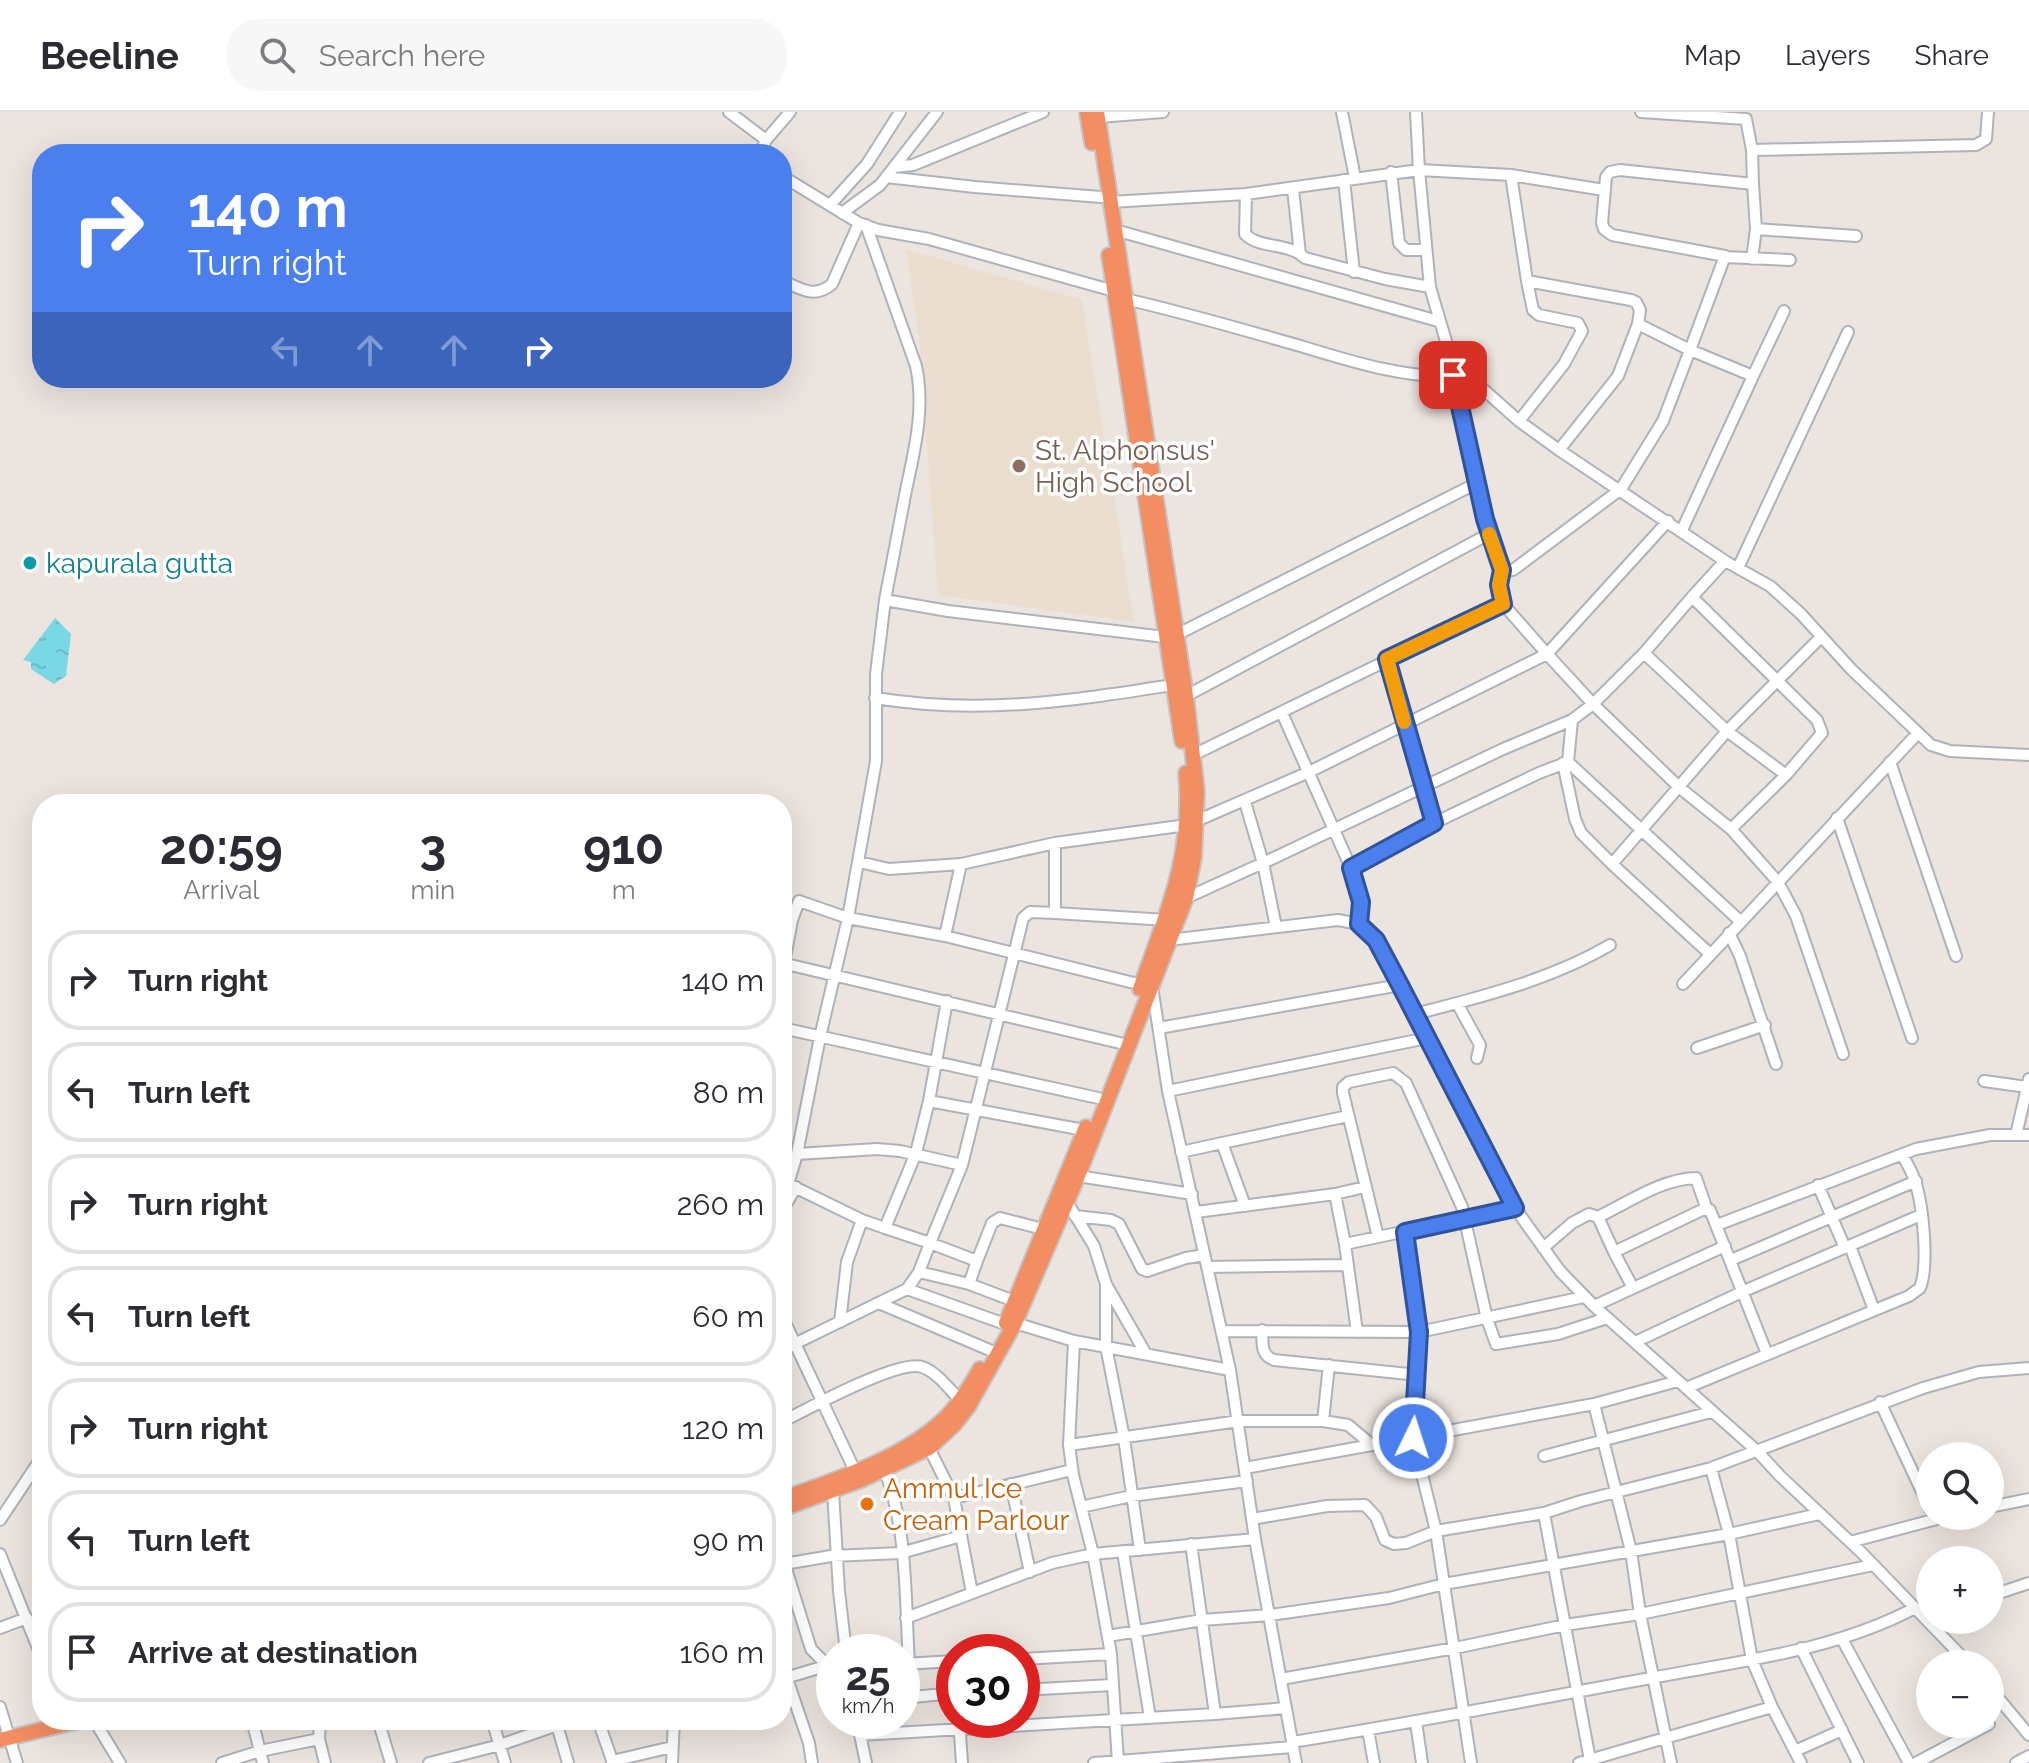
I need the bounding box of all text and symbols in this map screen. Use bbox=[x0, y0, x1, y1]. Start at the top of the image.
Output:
search box bbox=[227, 19, 787, 91]
text: Beeline bbox=[40, 33, 179, 78]
icon: search bbox=[255, 33, 299, 77]
text: Search here bbox=[319, 38, 485, 73]
text: Map bbox=[1684, 39, 1741, 72]
text: Layers bbox=[1785, 39, 1871, 72]
text: Share bbox=[1915, 39, 1989, 72]
text: 140 m bbox=[188, 174, 348, 240]
icon: right bbox=[56, 176, 160, 280]
text: Turn right bbox=[188, 241, 347, 283]
icon: left bbox=[264, 328, 308, 372]
icon: ahead bbox=[348, 328, 392, 372]
icon: ahead bbox=[432, 328, 476, 372]
icon: right bbox=[516, 328, 560, 372]
pin bbox=[1419, 341, 1487, 409]
icon: arrive bbox=[1431, 353, 1475, 397]
place label: St. Alphonsus' High School bbox=[1035, 434, 1215, 499]
marker: St. Alphonsus' High School bbox=[1010, 457, 1028, 475]
place label: kapurala gutta bbox=[46, 547, 233, 580]
marker: kapurala gutta bbox=[21, 554, 39, 572]
text: 20:59 bbox=[160, 819, 283, 875]
text: 3 bbox=[419, 819, 446, 875]
text: 910 bbox=[583, 819, 664, 875]
text: Arrival bbox=[183, 875, 259, 905]
text: min bbox=[411, 875, 455, 905]
text: m bbox=[612, 875, 636, 905]
icon: right bbox=[60, 958, 104, 1002]
text: Turn right bbox=[128, 963, 268, 998]
text: 140 m bbox=[681, 963, 764, 998]
icon: left bbox=[60, 1070, 104, 1114]
text: Turn left bbox=[128, 1075, 250, 1110]
text: 80 m bbox=[693, 1075, 764, 1110]
icon: right bbox=[60, 1182, 104, 1226]
text: Turn right bbox=[128, 1187, 268, 1222]
text: 260 m bbox=[677, 1187, 764, 1222]
icon: left bbox=[60, 1294, 104, 1338]
text: Turn left bbox=[128, 1299, 250, 1334]
text: 60 m bbox=[692, 1299, 764, 1334]
position arrow bbox=[1371, 1396, 1455, 1480]
icon: right bbox=[60, 1406, 104, 1450]
text: Turn right bbox=[128, 1411, 268, 1446]
text: 120 m bbox=[682, 1411, 764, 1446]
map controls bbox=[1916, 1442, 2004, 1738]
button: search bbox=[1916, 1442, 2004, 1530]
place label: Ammul Ice Cream Parlour bbox=[883, 1472, 1069, 1537]
marker: Ammul Ice Cream Parlour bbox=[858, 1495, 876, 1513]
icon: left bbox=[60, 1518, 104, 1562]
text: Turn left bbox=[128, 1523, 250, 1558]
text: 90 m bbox=[693, 1523, 764, 1558]
button: + bbox=[1916, 1546, 2004, 1634]
icon: arrive bbox=[60, 1630, 104, 1674]
speed limit sign: 30 bbox=[936, 1634, 1040, 1738]
text: Arrive at destination bbox=[128, 1635, 418, 1670]
text: 160 m bbox=[679, 1635, 764, 1670]
button: − bbox=[1916, 1650, 2004, 1738]
text: 25 bbox=[846, 1652, 890, 1699]
text: km/h bbox=[842, 1694, 894, 1718]

